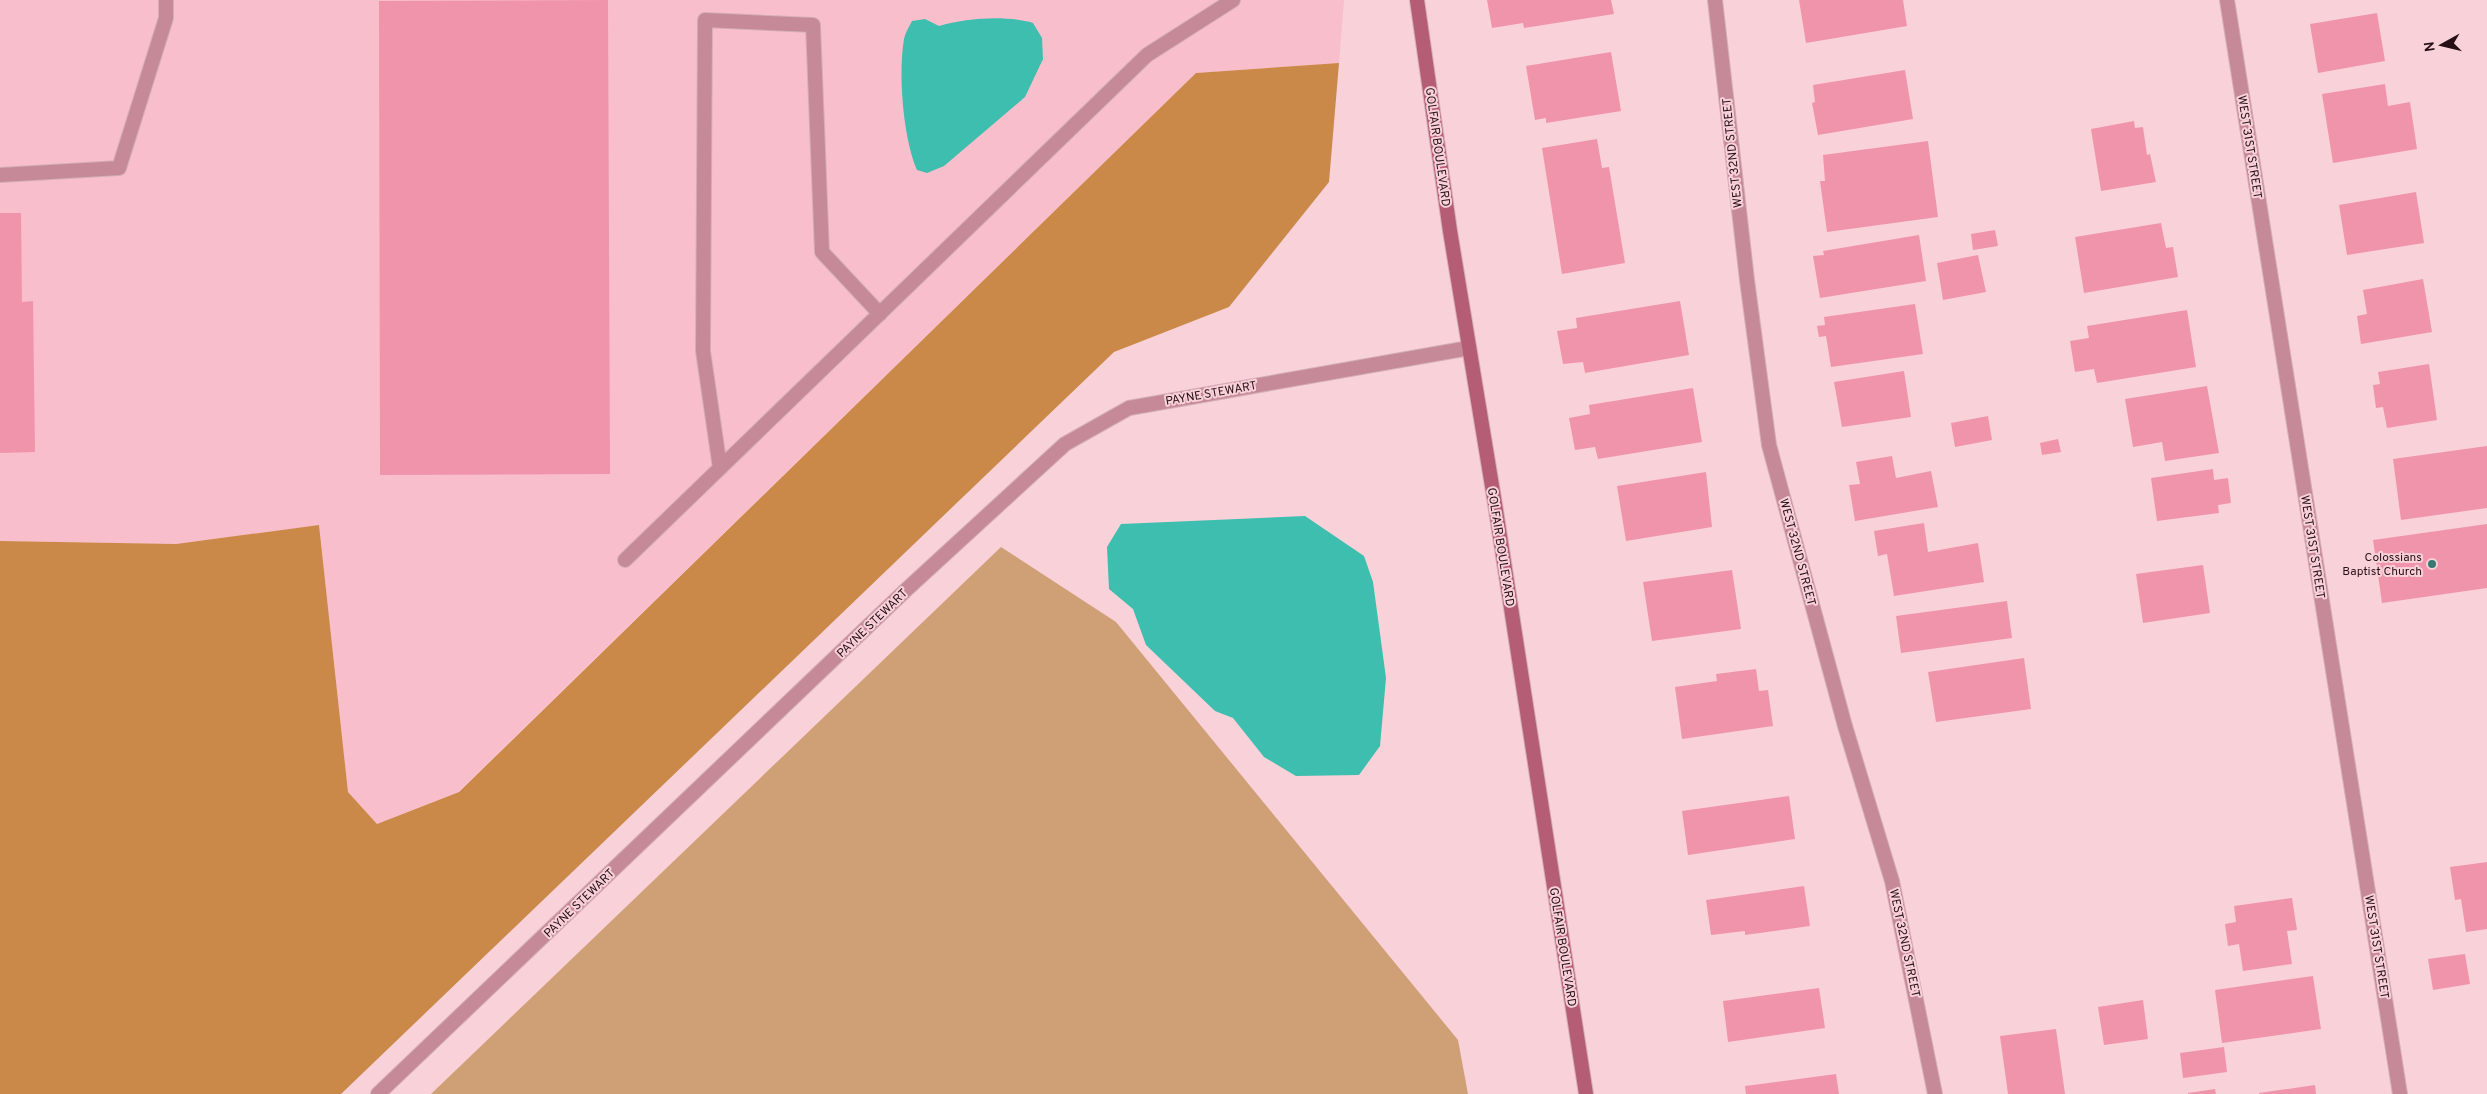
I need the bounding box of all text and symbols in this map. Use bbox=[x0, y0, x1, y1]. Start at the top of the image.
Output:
north arrow bbox=[2417, 20, 2467, 70]
text: N bbox=[2421, 40, 2440, 53]
street label: GOLFAIR BOULEVARD bbox=[1421, 86, 1453, 208]
street label: WEST 31ST STREET bbox=[2233, 94, 2265, 200]
street label: WEST 32ND STREET bbox=[1719, 97, 1747, 209]
street label: PAYNE STEWART bbox=[1164, 378, 1258, 410]
street label: GOLFAIR BOULEVARD bbox=[1483, 487, 1517, 608]
street label: WEST 31ST STREET bbox=[2296, 494, 2328, 600]
street label: WEST 32ND STREET bbox=[1775, 497, 1819, 608]
place label: Colossians Baptist Church bbox=[2342, 550, 2422, 580]
marker: Colossians Baptist Church bbox=[2426, 558, 2438, 570]
street label: PAYNE STEWART bbox=[834, 586, 912, 662]
street label: PAYNE STEWART bbox=[541, 866, 619, 942]
street label: GOLFAIR BOULEVARD bbox=[1545, 887, 1579, 1008]
street label: WEST 32ND STREET bbox=[1885, 888, 1923, 999]
street label: WEST 31ST STREET bbox=[2360, 894, 2392, 1000]

